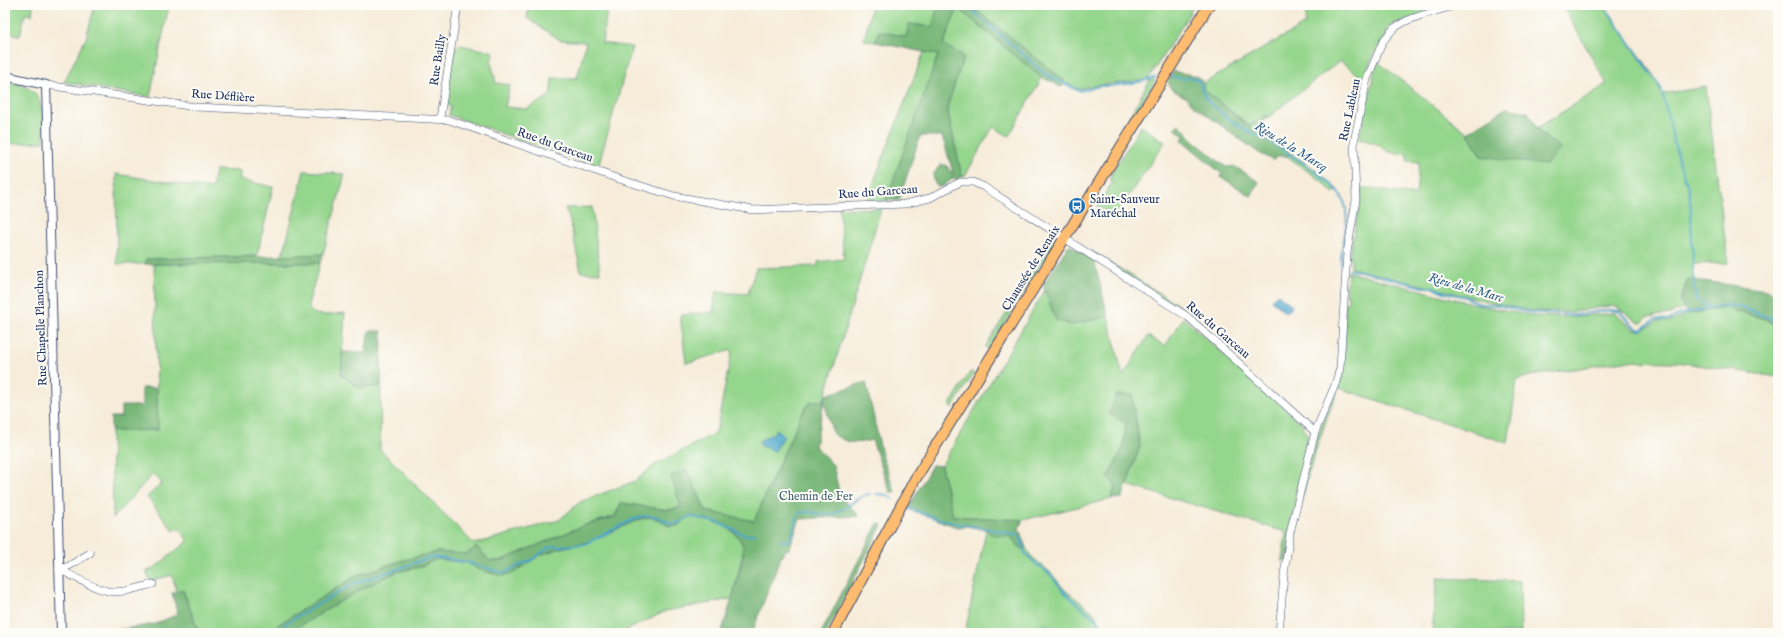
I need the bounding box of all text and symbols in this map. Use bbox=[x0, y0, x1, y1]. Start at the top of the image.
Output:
street label: Rue Bailly bbox=[427, 33, 449, 87]
street label: Rue Lableau bbox=[1336, 77, 1364, 143]
street label: Rue Déflière bbox=[191, 86, 256, 106]
water label: Rieu de la Marcq bbox=[1251, 118, 1331, 176]
street label: Rue du Garceau bbox=[515, 124, 595, 166]
street label: Rue du Garceau bbox=[838, 182, 918, 202]
place label: Saint-Sauveur Maréchal bbox=[1090, 192, 1160, 221]
bus stop icon: Saint-Sauveur Maréchal bbox=[1067, 196, 1087, 216]
street label: Chaussée de Renaix bbox=[999, 222, 1063, 314]
street label: Rue Chapelle Planchon bbox=[31, 269, 52, 386]
water label: Rieu de la Marc bbox=[1427, 269, 1506, 307]
street label: Rue du Garceau bbox=[1183, 298, 1253, 362]
park label: Chemin de Fer bbox=[779, 489, 854, 504]

